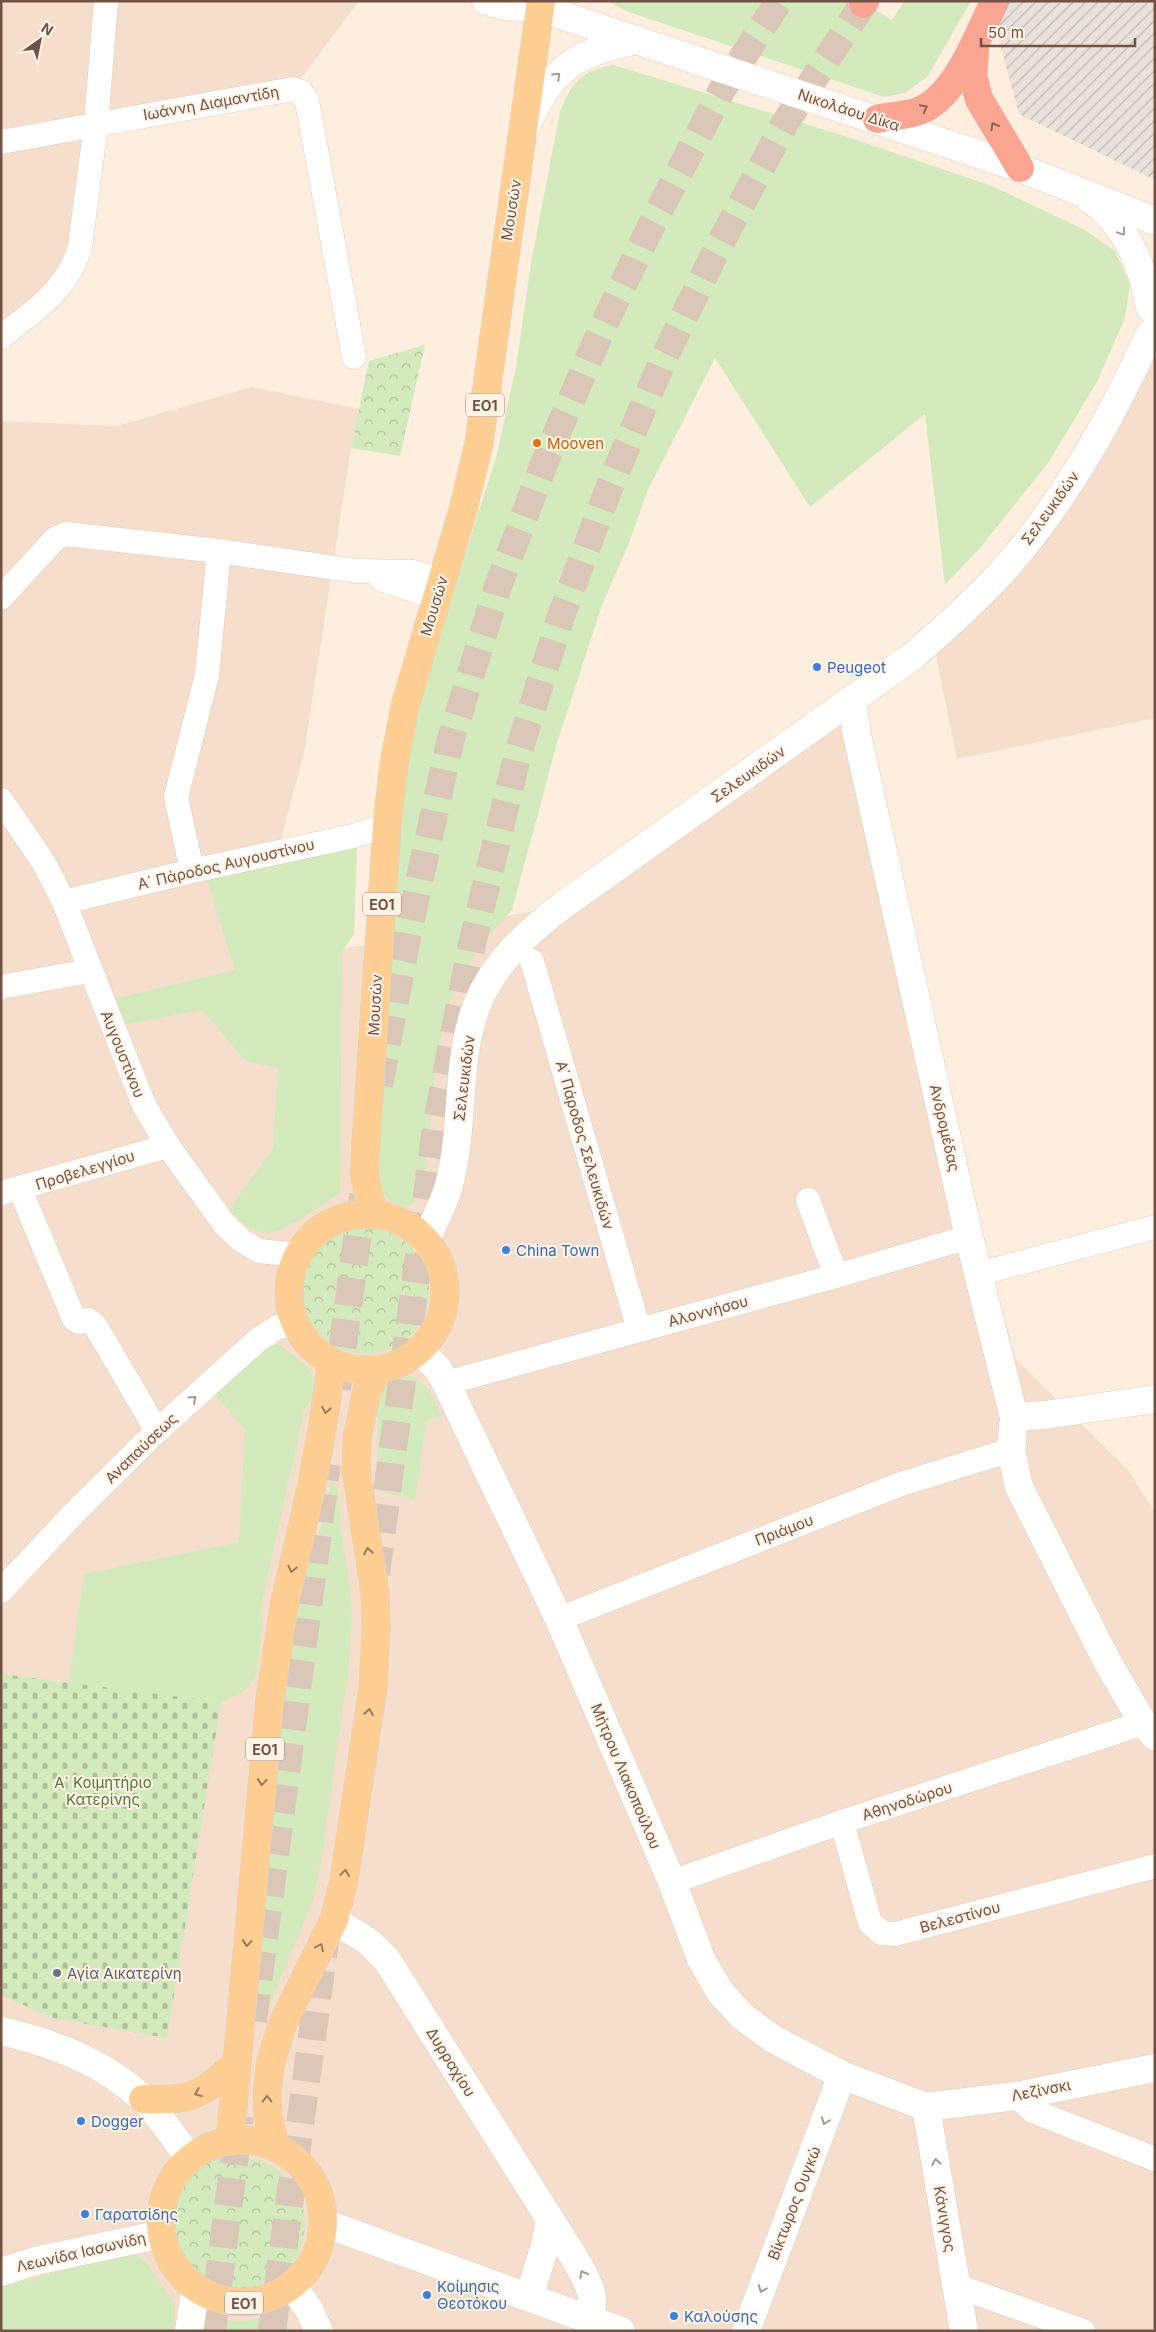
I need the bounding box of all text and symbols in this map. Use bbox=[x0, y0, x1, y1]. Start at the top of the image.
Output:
north arrow bbox=[15, 15, 65, 65]
scale bar bbox=[981, 15, 1135, 47]
text: N bbox=[38, 19, 56, 39]
text: 50 m bbox=[988, 23, 1024, 42]
one-way arrow bbox=[551, 72, 560, 81]
street label: Ιωάννη Διαμαντίδη bbox=[142, 82, 280, 124]
street label: Νικολάου Δίκα bbox=[796, 85, 902, 135]
one-way arrow bbox=[919, 104, 928, 114]
one-way arrow bbox=[991, 123, 1001, 132]
street label: Μουσών bbox=[497, 178, 525, 242]
one-way arrow bbox=[1116, 227, 1125, 236]
road number: ΕΟ1 bbox=[466, 394, 504, 416]
place label: Mooven bbox=[547, 434, 604, 453]
marker: Mooven bbox=[531, 437, 543, 449]
street label: Σελευκιδών bbox=[1017, 467, 1083, 549]
street label: Μουσών bbox=[416, 574, 452, 638]
place label: Peugeot bbox=[827, 658, 886, 677]
marker: Peugeot bbox=[811, 661, 823, 673]
street label: Σελευκιδών bbox=[707, 741, 789, 807]
street label: Α΄ Πάροδος Αυγουστίνου bbox=[136, 834, 316, 894]
road number: ΕΟ1 bbox=[363, 892, 401, 916]
street label: Μουσών bbox=[364, 974, 386, 1036]
street label: Αυγουστίνου bbox=[97, 1008, 149, 1100]
street label: Σελευκιδών bbox=[449, 1034, 479, 1122]
street label: Α΄ Πάροδος Σελευκιδών bbox=[552, 1058, 618, 1232]
street label: Ανδρομέδας bbox=[926, 1082, 964, 1174]
street label: Προβελεγγίου bbox=[33, 1146, 137, 1194]
place label: China Town bbox=[516, 1241, 599, 1260]
marker: China Town bbox=[500, 1244, 512, 1256]
street label: Αλοννήσου bbox=[666, 1291, 750, 1331]
one-way arrow bbox=[188, 1396, 197, 1405]
one-way arrow bbox=[321, 1406, 331, 1414]
street label: Αναπαύσεως bbox=[101, 1409, 181, 1487]
street label: Πριάμου bbox=[752, 1510, 816, 1550]
one-way arrow bbox=[364, 1546, 374, 1555]
one-way arrow bbox=[288, 1565, 298, 1574]
street label: Μήτρου Λιακοπούλου bbox=[587, 1700, 665, 1852]
one-way arrow bbox=[364, 1708, 374, 1716]
road number: ΕΟ1 bbox=[246, 1738, 284, 1760]
park label: Α΄ Κοιμητήριο Κατερίνης bbox=[54, 1773, 152, 1809]
street label: Αθηνοδώρου bbox=[859, 1777, 955, 1825]
one-way arrow bbox=[257, 1778, 268, 1786]
one-way arrow bbox=[339, 1868, 350, 1876]
street label: Βελεστίνου bbox=[918, 1897, 1002, 1937]
one-way arrow bbox=[242, 1940, 253, 1948]
one-way arrow bbox=[314, 1944, 324, 1953]
place label: Αγία Αικατερίνη bbox=[67, 1964, 182, 1983]
marker: Αγία Αικατερίνη bbox=[51, 1967, 63, 1979]
street label: Δυρραχίου bbox=[422, 2024, 480, 2100]
street label: Λεζίνσκι bbox=[1010, 2075, 1072, 2105]
one-way arrow bbox=[194, 2087, 203, 2097]
one-way arrow bbox=[262, 2095, 273, 2103]
place label: Dogger bbox=[91, 2112, 144, 2131]
marker: Dogger bbox=[75, 2115, 87, 2127]
one-way arrow bbox=[821, 2116, 831, 2125]
street label: Βίκτωρος Ουγκώ bbox=[764, 2143, 824, 2263]
one-way arrow bbox=[931, 2158, 941, 2166]
street label: Κάνιγγος bbox=[930, 2184, 960, 2254]
place label: Γαρατσίδης bbox=[95, 2205, 178, 2224]
marker: Γαρατσίδης bbox=[79, 2208, 91, 2220]
street label: Λεωνίδα Ιασωνίδη bbox=[14, 2228, 148, 2276]
one-way arrow bbox=[579, 2270, 589, 2279]
place label: Κοίμησις Θεοτόκου bbox=[437, 2277, 507, 2313]
one-way arrow bbox=[758, 2285, 768, 2293]
marker: Κοίμησις Θεοτόκου bbox=[421, 2289, 433, 2301]
road number: ΕΟ1 bbox=[225, 2292, 263, 2314]
place label: Καλούσης bbox=[684, 2307, 758, 2326]
marker: Καλούσης bbox=[668, 2310, 680, 2322]

